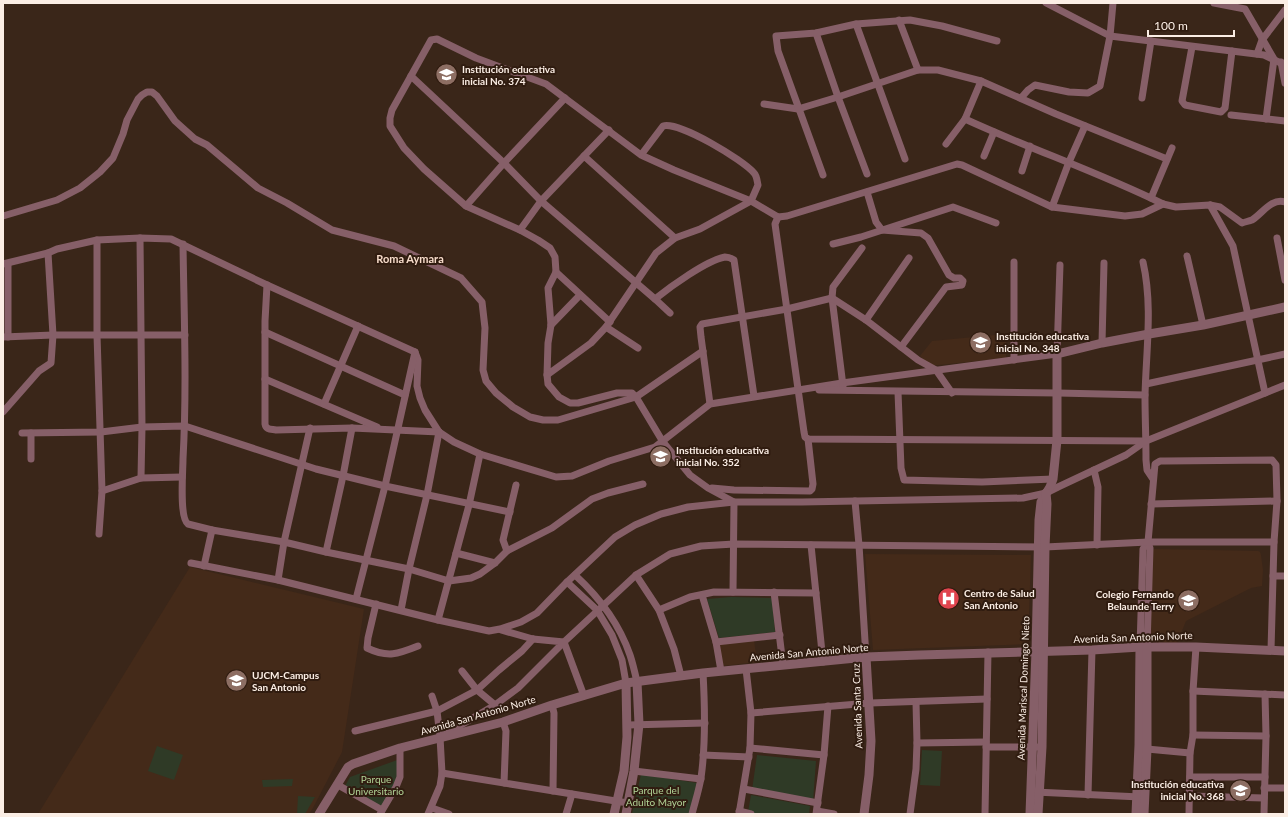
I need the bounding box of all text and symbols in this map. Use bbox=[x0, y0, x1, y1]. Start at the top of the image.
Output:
scale bar bbox=[1148, 12, 1234, 38]
text: 100 m bbox=[1154, 18, 1188, 33]
school or university icon: Institución educativa inicial No. 374 bbox=[433, 62, 459, 88]
place label: Institución educativa inicial No. 374 bbox=[462, 63, 555, 87]
district label: Roma Aymara bbox=[376, 252, 444, 265]
school or university icon: Institución educativa inicial No. 348 bbox=[967, 329, 993, 355]
place label: Institución educativa inicial No. 348 bbox=[996, 330, 1089, 354]
school or university icon: Institución educativa inicial No. 352 bbox=[648, 443, 674, 469]
place label: Institución educativa inicial No. 352 bbox=[676, 444, 769, 468]
hospital icon: Centro de Salud San Antonio bbox=[936, 586, 962, 612]
place label: Centro de Salud San Antonio bbox=[964, 587, 1035, 611]
school or university icon: Colegio Fernando Belaunde Terry bbox=[1176, 587, 1202, 613]
place label: Colegio Fernando Belaunde Terry bbox=[1096, 588, 1175, 612]
street label: Avenida Mariscal Domingo Nieto bbox=[1014, 615, 1032, 760]
street label: Avenida San Antonio Norte bbox=[1073, 629, 1193, 645]
street label: Avenida San Antonio Norte bbox=[749, 641, 869, 663]
street label: Avenida Santa Cruz bbox=[850, 663, 864, 749]
school or university icon: UJCM-Campus San Antonio bbox=[223, 668, 249, 694]
place label: UJCM-Campus San Antonio bbox=[252, 669, 320, 693]
street label: Avenida San Antonio Norte bbox=[419, 693, 537, 737]
park label: Parque Universitario bbox=[348, 773, 404, 797]
school or university icon: Institución educativa inicial No. 368 bbox=[1227, 777, 1253, 803]
place label: Institución educativa inicial No. 368 bbox=[1131, 778, 1224, 802]
park label: Parque del Adulto Mayor bbox=[626, 784, 687, 808]

